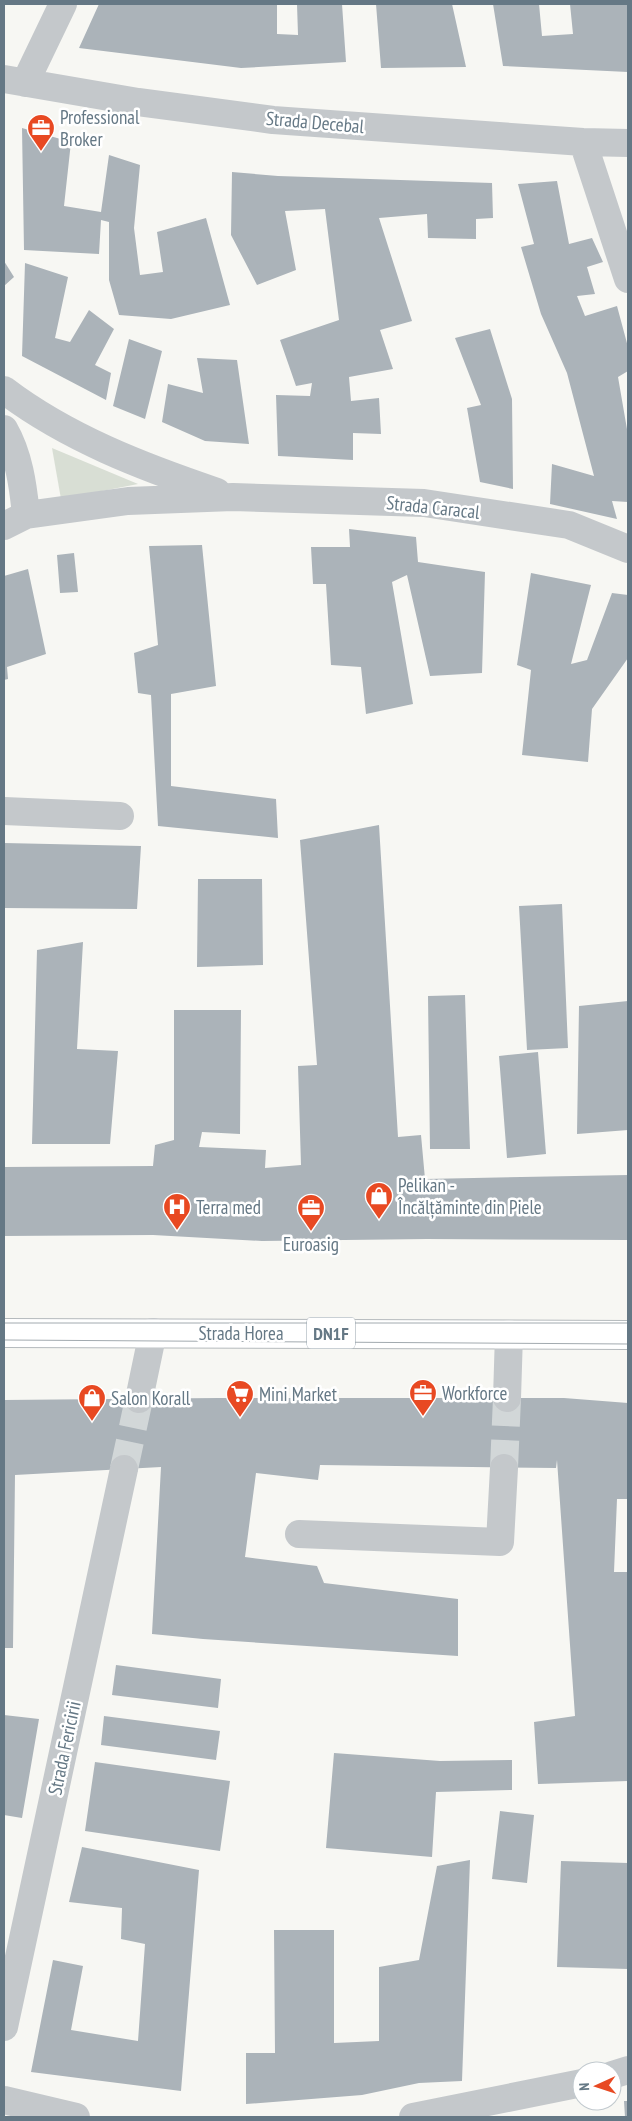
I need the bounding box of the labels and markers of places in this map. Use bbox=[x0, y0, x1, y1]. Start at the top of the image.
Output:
place label: Professional Broker bbox=[60, 105, 140, 151]
office icon: Professional Broker bbox=[26, 113, 56, 152]
place label: Pelikan - Încălțăminte din Piele bbox=[397, 1173, 542, 1219]
shop icon: Pelikan - Încălțăminte din Piele bbox=[364, 1181, 394, 1220]
hospital icon: Terra med bbox=[162, 1192, 192, 1231]
office icon: Euroasig bbox=[296, 1193, 326, 1232]
place label: Terra med bbox=[196, 1195, 261, 1219]
place label: Euroasig bbox=[283, 1232, 339, 1256]
office icon: Workforce bbox=[408, 1378, 438, 1417]
supermarket icon: Mini Market bbox=[225, 1379, 255, 1418]
place label: Workforce bbox=[442, 1381, 507, 1405]
place label: Mini Market bbox=[259, 1382, 338, 1406]
shop icon: Salon Korall bbox=[77, 1383, 107, 1422]
place label: Salon Korall bbox=[111, 1386, 191, 1410]

